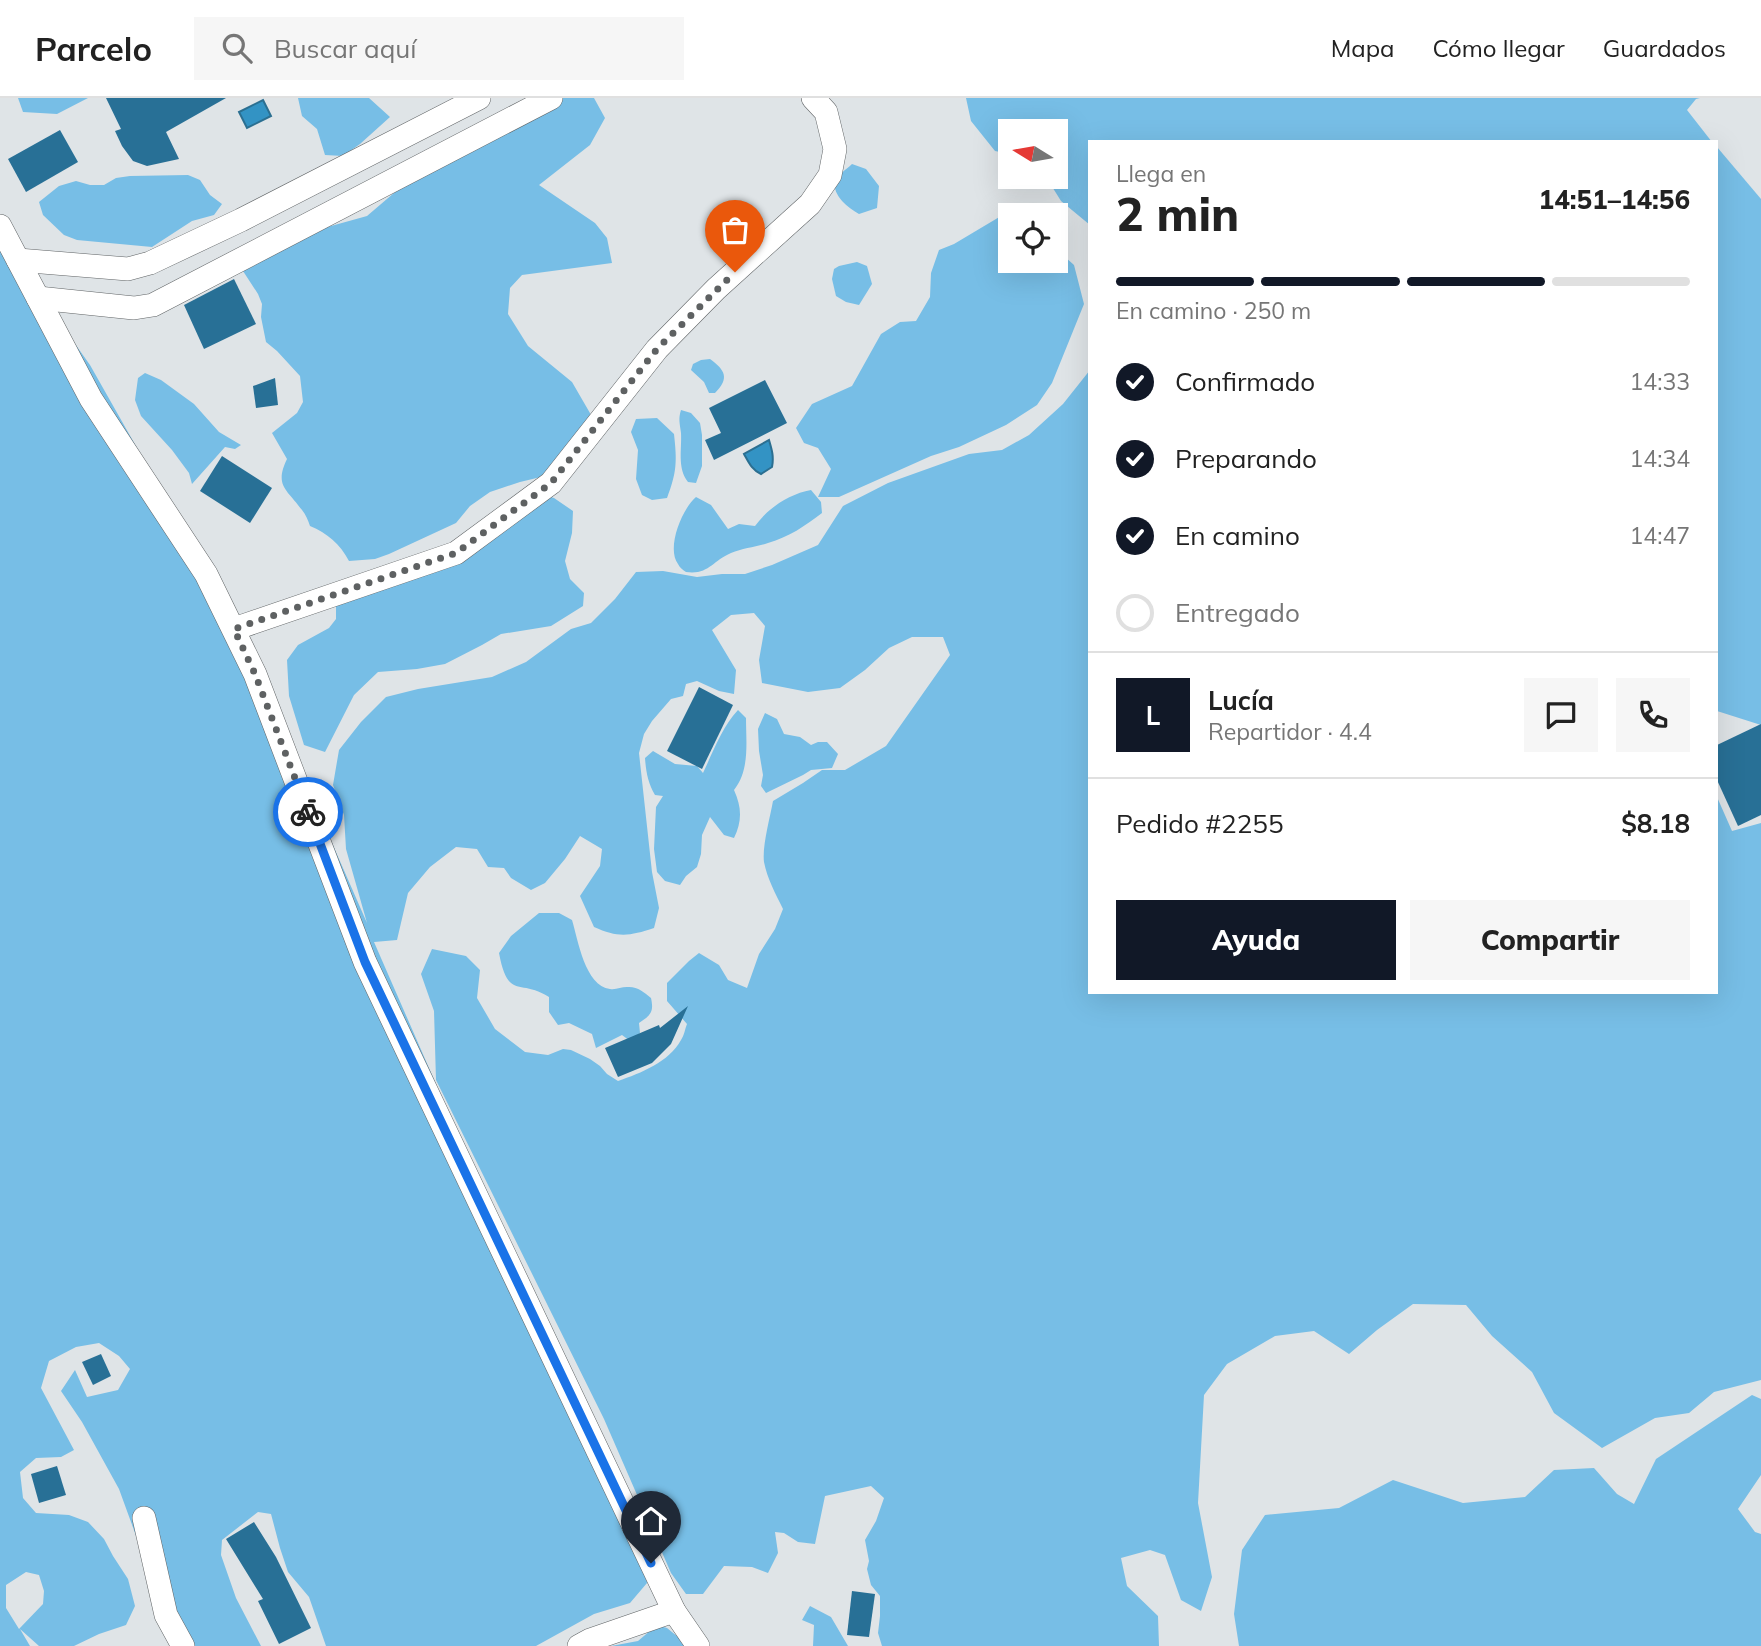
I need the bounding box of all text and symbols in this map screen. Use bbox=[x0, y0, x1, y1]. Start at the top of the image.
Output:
search box bbox=[194, 17, 684, 80]
text: Parcelo bbox=[35, 28, 152, 69]
icon: search bbox=[218, 29, 256, 67]
text: Buscar aquí bbox=[274, 32, 416, 65]
text: Mapa bbox=[1331, 33, 1394, 63]
text: Cómo llegar bbox=[1432, 33, 1565, 63]
text: Guardados bbox=[1603, 33, 1726, 63]
north arrow bbox=[998, 119, 1068, 189]
map controls bbox=[998, 119, 1068, 273]
text: Llega en bbox=[1116, 159, 1206, 188]
text: 14:51–14:56 bbox=[1539, 183, 1690, 216]
text: 2 min bbox=[1116, 185, 1239, 243]
pin bbox=[705, 200, 765, 272]
button: locate bbox=[998, 203, 1068, 273]
icon: bag bbox=[716, 211, 754, 249]
text: En camino · 250 m bbox=[1116, 296, 1311, 325]
icon: check bbox=[1116, 363, 1154, 401]
text: Confirmado bbox=[1175, 365, 1315, 398]
text: 14:33 bbox=[1630, 367, 1690, 396]
icon: check bbox=[1116, 440, 1154, 478]
text: Preparando bbox=[1175, 442, 1317, 475]
text: 14:34 bbox=[1630, 444, 1690, 473]
icon: check bbox=[1116, 517, 1154, 555]
text: En camino bbox=[1175, 519, 1300, 552]
text: 14:47 bbox=[1630, 521, 1690, 550]
text: Entregado bbox=[1175, 596, 1300, 629]
button: chat bbox=[1524, 678, 1598, 752]
button: phone bbox=[1616, 678, 1690, 752]
text: Lucía bbox=[1208, 684, 1274, 717]
text: L bbox=[1146, 699, 1160, 732]
text: Repartidor · 4.4 bbox=[1208, 717, 1372, 746]
courier bbox=[273, 777, 343, 847]
icon: bike bbox=[289, 793, 327, 831]
text: Pedido #2255 bbox=[1116, 807, 1284, 840]
text: $8.18 bbox=[1621, 807, 1690, 840]
button: Ayuda bbox=[1116, 900, 1396, 980]
button: Compartir bbox=[1410, 900, 1690, 980]
pin bbox=[621, 1491, 681, 1563]
icon: home bbox=[632, 1502, 670, 1540]

